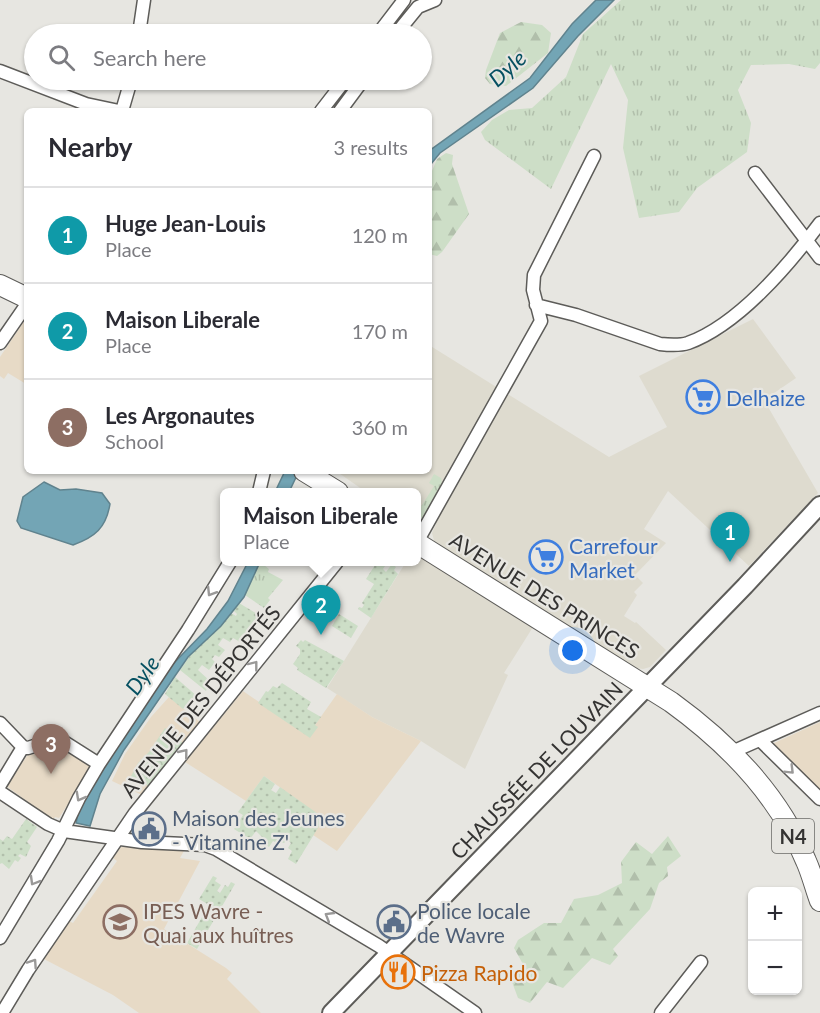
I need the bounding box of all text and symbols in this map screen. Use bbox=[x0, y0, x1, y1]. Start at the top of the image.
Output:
search box bbox=[24, 24, 432, 90]
icon: search bbox=[45, 41, 78, 74]
text: Search here bbox=[93, 44, 206, 71]
water label: Dyle bbox=[483, 44, 531, 92]
text: Nearby bbox=[48, 131, 133, 163]
text: 3 results bbox=[333, 135, 408, 159]
text: Huge Jean-Louis bbox=[105, 210, 266, 237]
text: 1 bbox=[62, 223, 73, 247]
text: 120 m bbox=[352, 223, 408, 247]
text: Place bbox=[105, 237, 152, 261]
text: Maison Liberale bbox=[105, 306, 260, 333]
text: 2 bbox=[62, 319, 73, 343]
text: 170 m bbox=[352, 319, 408, 343]
text: Place bbox=[105, 333, 152, 357]
supermarket icon: Delhaize bbox=[685, 379, 721, 415]
place label: Delhaize bbox=[726, 385, 805, 410]
text: Les Argonautes bbox=[105, 402, 255, 429]
text: 3 bbox=[62, 415, 73, 439]
text: 360 m bbox=[352, 415, 408, 439]
text: School bbox=[105, 429, 164, 453]
popup bbox=[220, 488, 421, 566]
text: Maison Liberale bbox=[243, 502, 398, 529]
pin: 1 bbox=[710, 512, 750, 562]
street label: AVENUE DES PRINCES bbox=[446, 527, 644, 663]
text: Place bbox=[243, 529, 290, 553]
place label: Carrefour Market bbox=[569, 533, 658, 582]
supermarket icon: Carrefour Market bbox=[528, 539, 564, 575]
one-way arrow bbox=[206, 586, 218, 596]
pin: 2 bbox=[302, 586, 340, 635]
street label: AVENUE DES DÉPORTÉS bbox=[115, 600, 285, 802]
your location bbox=[558, 636, 587, 665]
water label: Dyle bbox=[119, 650, 165, 700]
one-way arrow bbox=[247, 661, 258, 672]
street label: CHAUSSÉE DE LOUVAIN bbox=[445, 676, 627, 864]
pin: 3 bbox=[32, 724, 70, 774]
one-way arrow bbox=[177, 749, 188, 760]
one-way arrow bbox=[783, 762, 794, 773]
one-way arrow bbox=[76, 791, 87, 801]
place label: Maison des Jeunes - Vitamine Z' bbox=[172, 805, 345, 854]
public building icon: Maison des Jeunes - Vitamine Z' bbox=[131, 811, 167, 847]
road number: N4 bbox=[772, 819, 814, 853]
one-way arrow bbox=[29, 875, 41, 885]
map controls bbox=[748, 887, 802, 995]
button: + bbox=[748, 887, 802, 941]
place label: IPES Wavre - Quai aux huîtres bbox=[143, 898, 294, 947]
place label: Police locale de Wavre bbox=[417, 898, 531, 947]
school or university icon: IPES Wavre - Quai aux huîtres bbox=[102, 904, 138, 940]
public building icon: Police locale de Wavre bbox=[376, 904, 412, 940]
one-way arrow bbox=[325, 912, 335, 923]
button: − bbox=[748, 941, 802, 995]
restaurant icon: Pizza Rapido bbox=[380, 954, 416, 990]
one-way arrow bbox=[26, 959, 37, 970]
place label: Pizza Rapido bbox=[421, 960, 537, 985]

